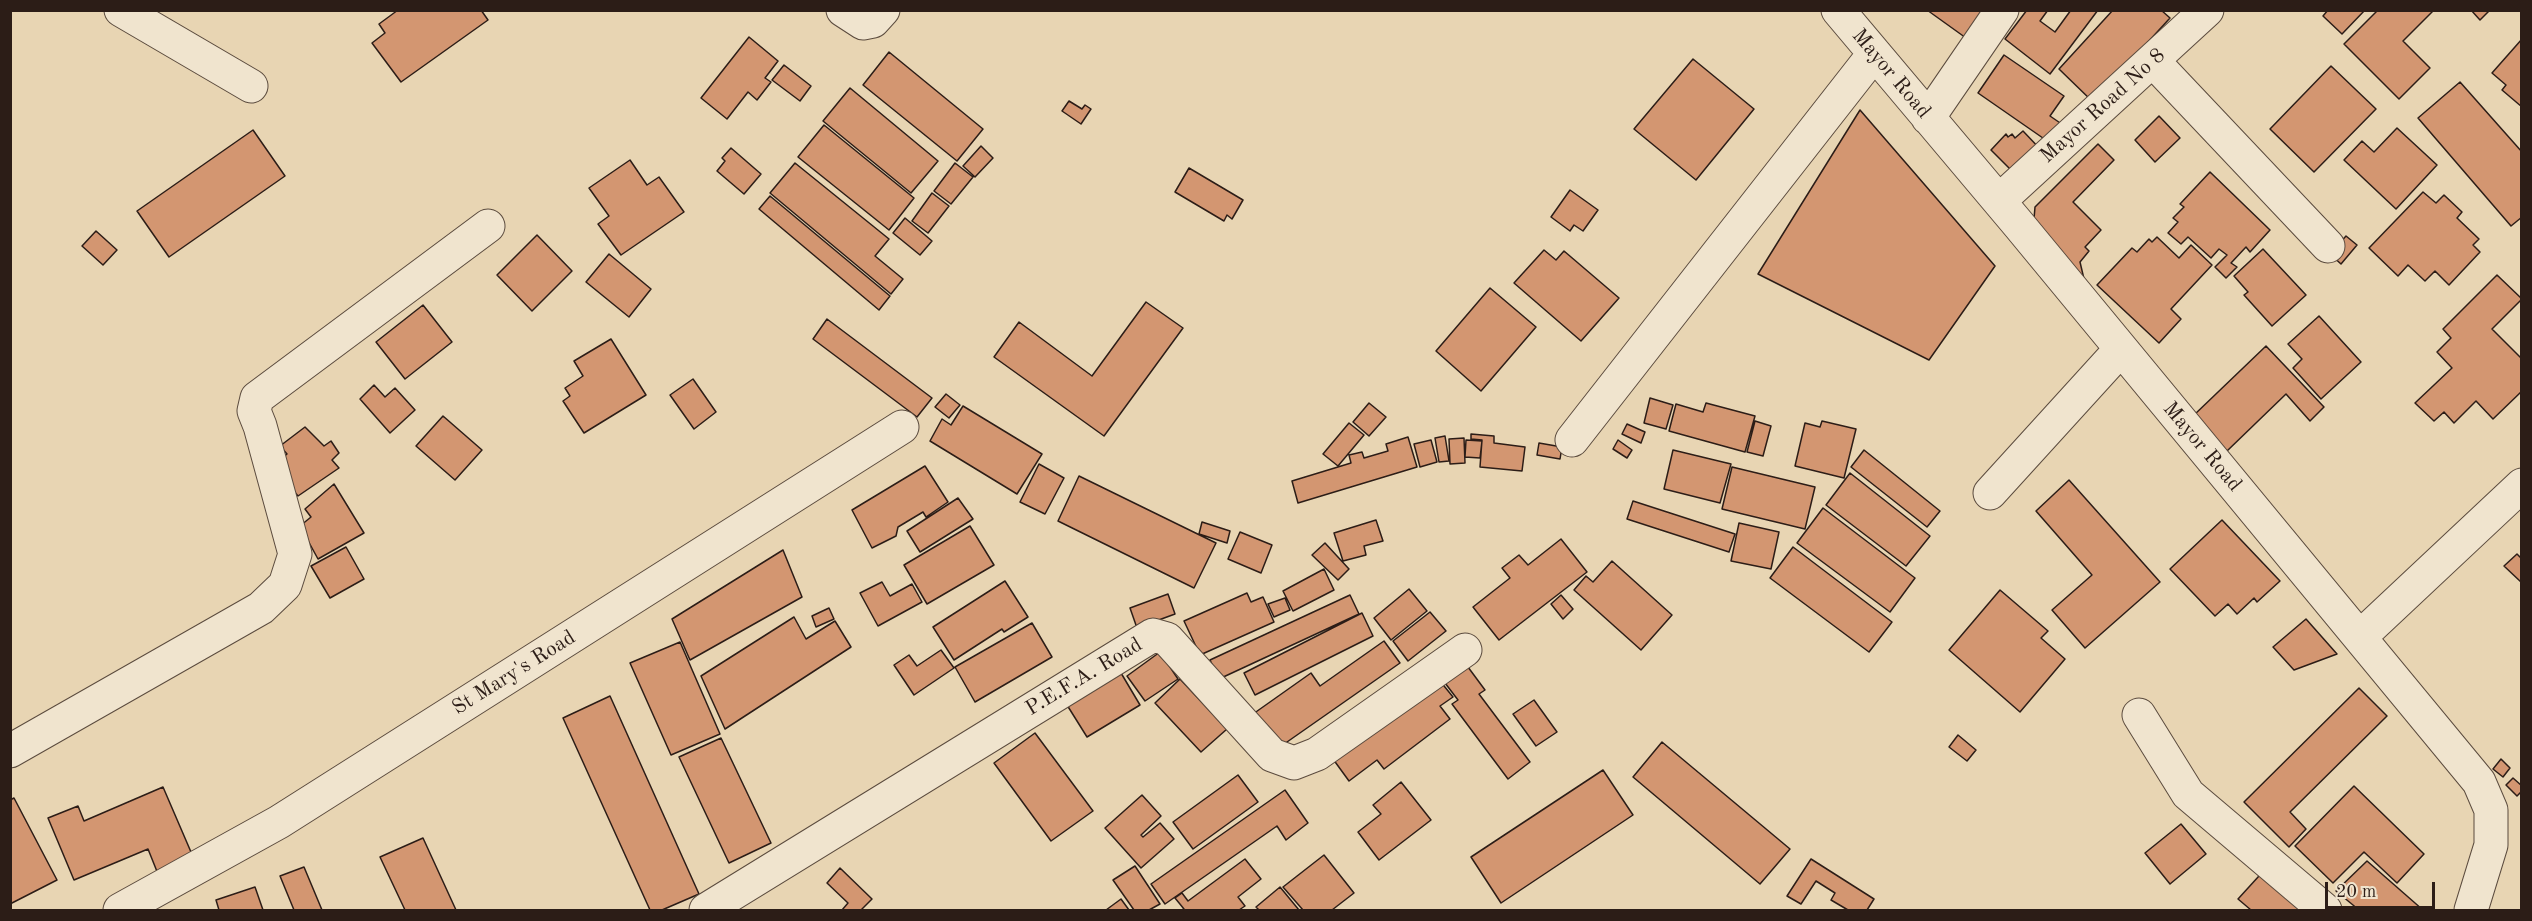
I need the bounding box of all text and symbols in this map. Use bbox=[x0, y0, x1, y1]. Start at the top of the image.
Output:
street label: Mayor Road bbox=[1846, 24, 1936, 124]
street label: Mayor Road No 8 bbox=[2035, 43, 2171, 169]
street label: Mayor Road bbox=[2157, 397, 2247, 497]
street label: St Mary's Road bbox=[448, 625, 580, 721]
street label: P.E.F.A. Road bbox=[1021, 632, 1147, 722]
scale bar bbox=[2328, 870, 2438, 908]
text: 20 m bbox=[2336, 883, 2376, 901]

